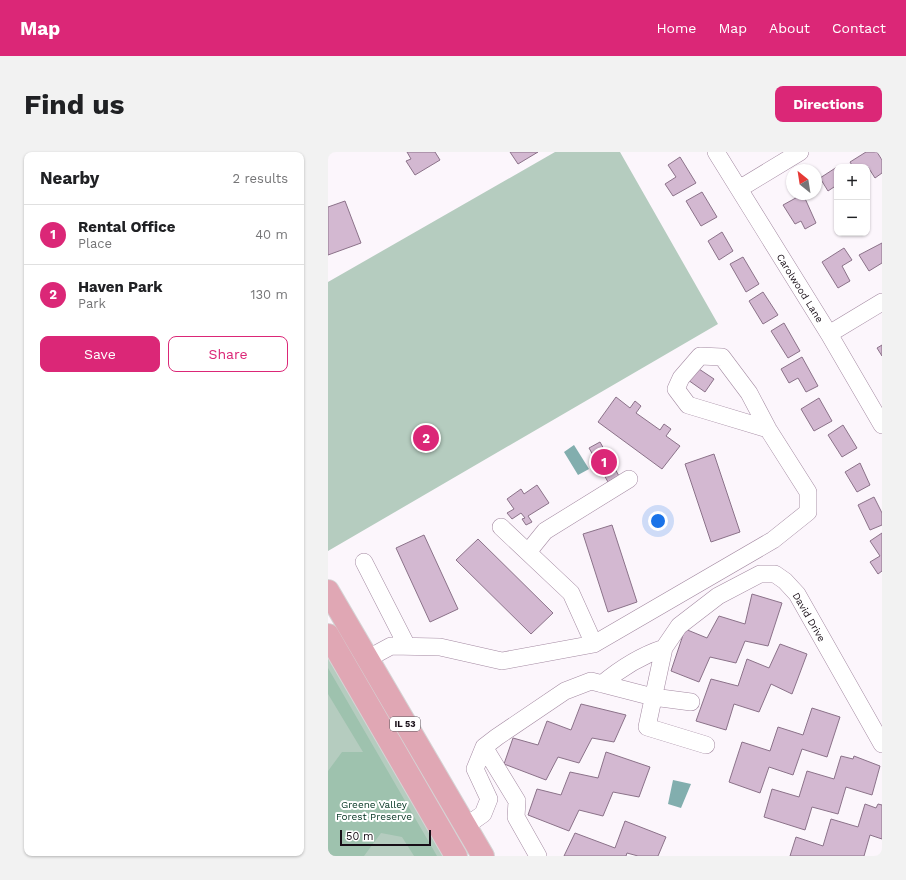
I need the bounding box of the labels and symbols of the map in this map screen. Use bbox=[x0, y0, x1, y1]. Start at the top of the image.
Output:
north arrow bbox=[786, 164, 822, 200]
street label: Carolwood Lane bbox=[774, 252, 826, 325]
pin: 2 bbox=[413, 423, 439, 453]
pin: 1 bbox=[591, 447, 617, 477]
your location bbox=[648, 511, 668, 531]
street label: David Drive bbox=[790, 590, 828, 644]
road number: IL 53 bbox=[390, 717, 420, 731]
park label: Greene Valley Forest Preserve bbox=[336, 799, 412, 822]
scale bar bbox=[340, 828, 431, 847]

